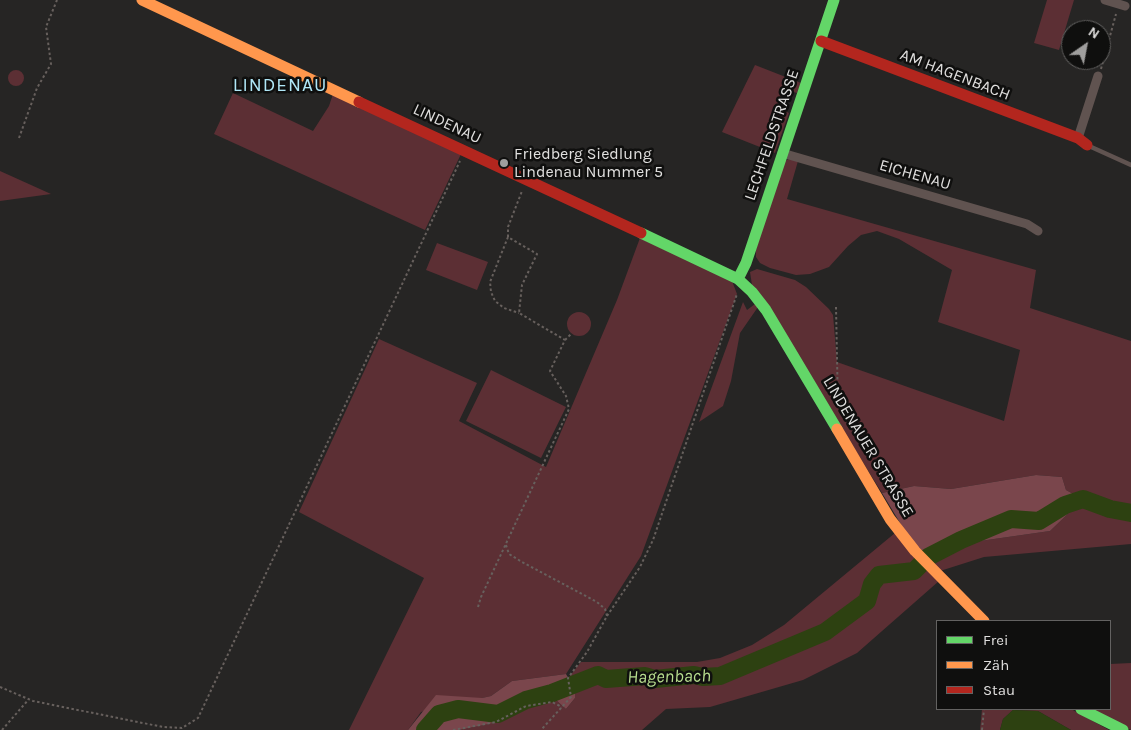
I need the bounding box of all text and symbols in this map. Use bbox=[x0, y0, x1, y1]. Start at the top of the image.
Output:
north arrow bbox=[1061, 20, 1111, 70]
text: N bbox=[1085, 23, 1103, 43]
street label: AM HAGENBACH bbox=[897, 45, 1013, 105]
street label: LECHFELDSTRASSE bbox=[741, 67, 803, 203]
district label: LINDENAU bbox=[232, 75, 328, 97]
street label: LINDENAU bbox=[410, 100, 484, 148]
place label: Friedberg Siedlung Lindenau Nummer 5 bbox=[514, 144, 663, 182]
street label: EICHENAU bbox=[877, 156, 953, 194]
marker: Friedberg Siedlung Lindenau Nummer 5 bbox=[498, 157, 510, 169]
street label: LINDENAUER STRASSE bbox=[818, 373, 918, 521]
legend bbox=[936, 620, 1111, 710]
text: Frei bbox=[983, 631, 1008, 649]
text: Zäh bbox=[983, 656, 1009, 674]
water label: Hagenbach bbox=[627, 665, 711, 689]
text: Stau bbox=[983, 681, 1015, 699]

